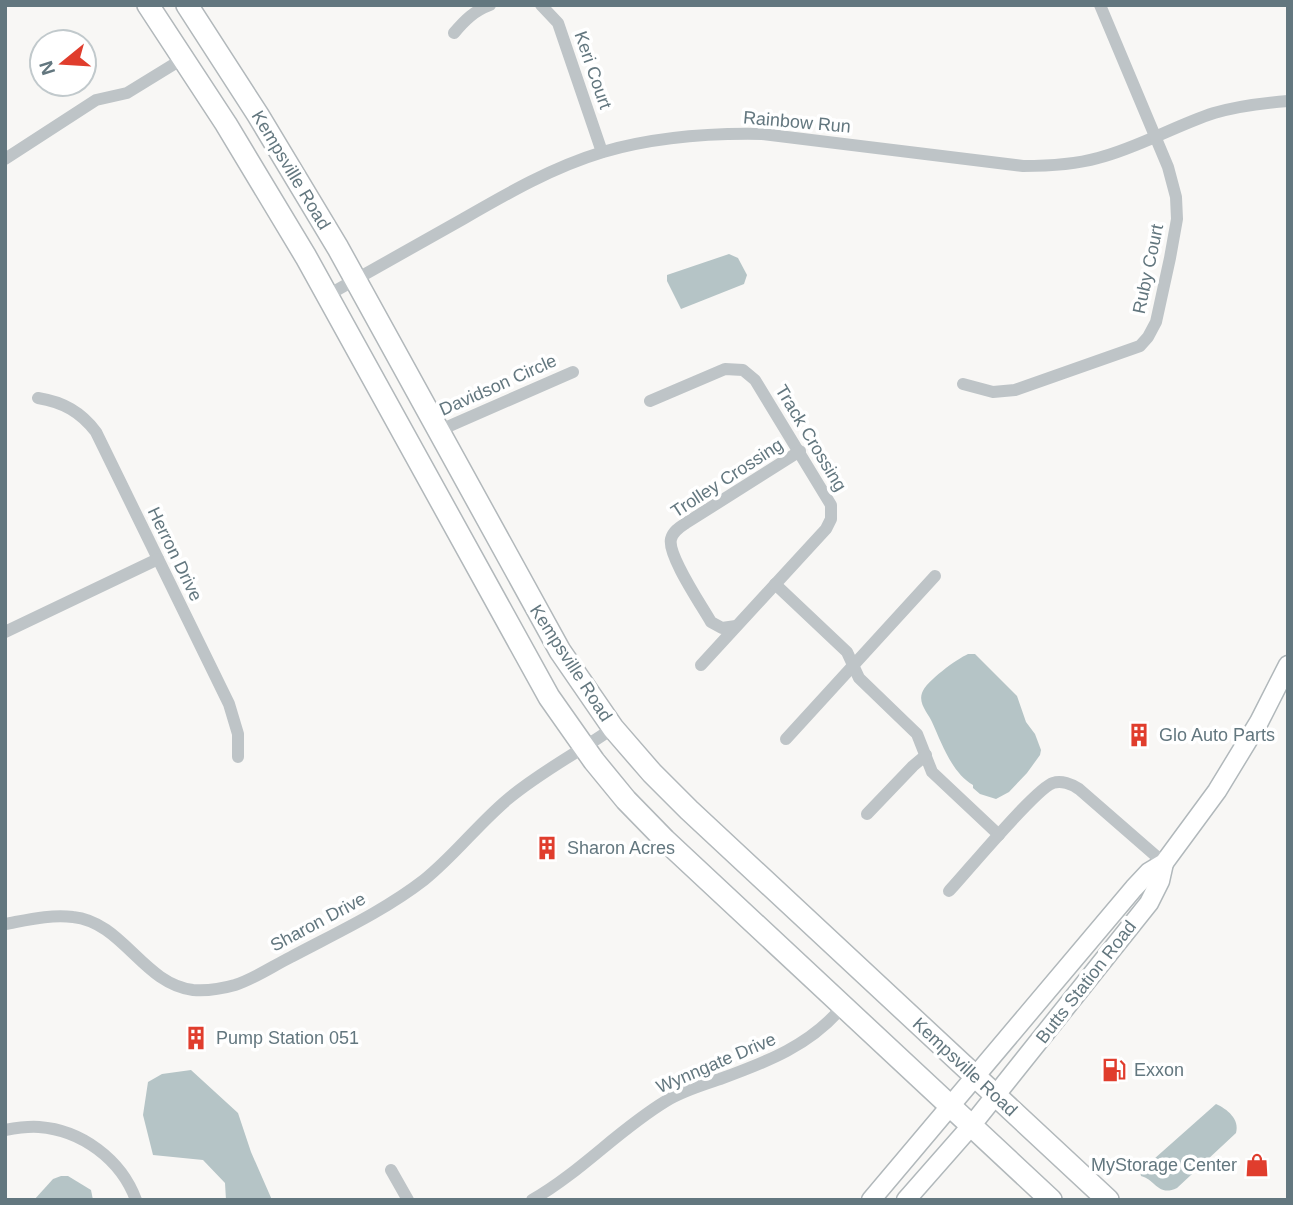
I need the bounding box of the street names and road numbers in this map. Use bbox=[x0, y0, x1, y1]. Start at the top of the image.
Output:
street label: Keri Court bbox=[570, 28, 616, 112]
street label: Kempsville Road bbox=[248, 107, 334, 233]
street label: Rainbow Run bbox=[742, 107, 852, 137]
street label: Ruby Court bbox=[1129, 222, 1167, 316]
street label: Davidson Circle bbox=[436, 350, 560, 420]
street label: Track Crossing bbox=[771, 381, 851, 495]
street label: Trolley Crossing bbox=[667, 434, 787, 522]
street label: Herron Drive bbox=[144, 504, 206, 604]
street label: Kempsville Road bbox=[526, 601, 616, 725]
street label: Sharon Drive bbox=[267, 889, 369, 955]
street label: Butts Station Road bbox=[1032, 917, 1140, 1047]
street label: Kempsville Road bbox=[909, 1014, 1021, 1120]
street label: Wynngate Drive bbox=[653, 1029, 779, 1097]

